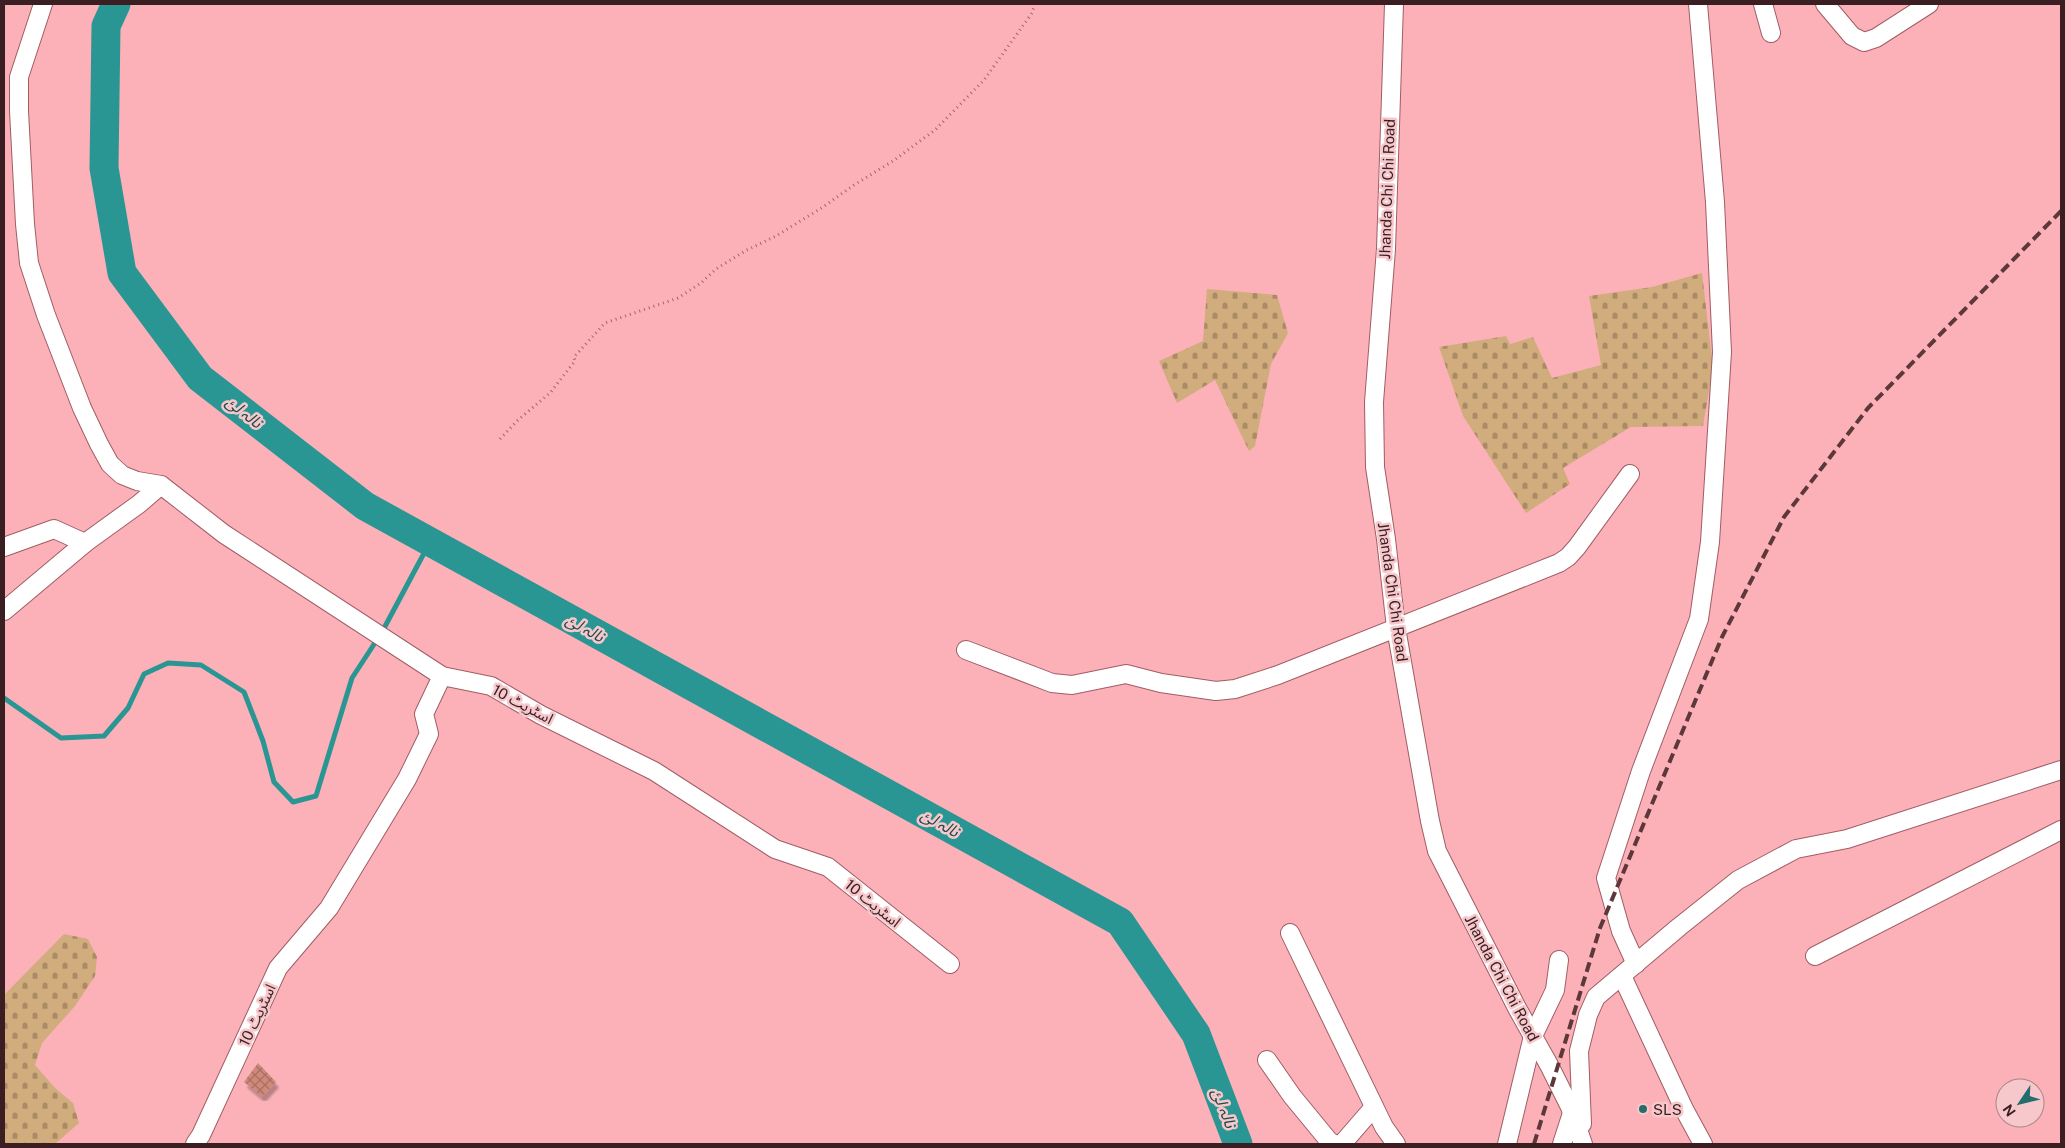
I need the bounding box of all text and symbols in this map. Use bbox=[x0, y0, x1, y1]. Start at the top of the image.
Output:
street label: Jhanda Chi Chi Road bbox=[1376, 119, 1398, 259]
water label: نالہ لئ bbox=[222, 392, 267, 433]
street label: Jhanda Chi Chi Road bbox=[1375, 521, 1411, 663]
water label: نالہ لئ bbox=[563, 610, 609, 647]
street label: اسٹریٹ 10 bbox=[489, 681, 556, 728]
water label: نالہ لئ bbox=[918, 805, 964, 842]
street label: اسٹریٹ 10 bbox=[841, 876, 904, 931]
street label: Jhanda Chi Chi Road bbox=[1462, 912, 1542, 1044]
street label: اسٹریٹ 10 bbox=[235, 981, 280, 1049]
north arrow bbox=[1995, 1078, 2045, 1128]
water label: نالہ لئ bbox=[1208, 1086, 1241, 1132]
place label: SLS bbox=[1653, 1101, 1682, 1118]
text: N bbox=[2000, 1101, 2019, 1120]
marker: SLS bbox=[1637, 1103, 1649, 1115]

